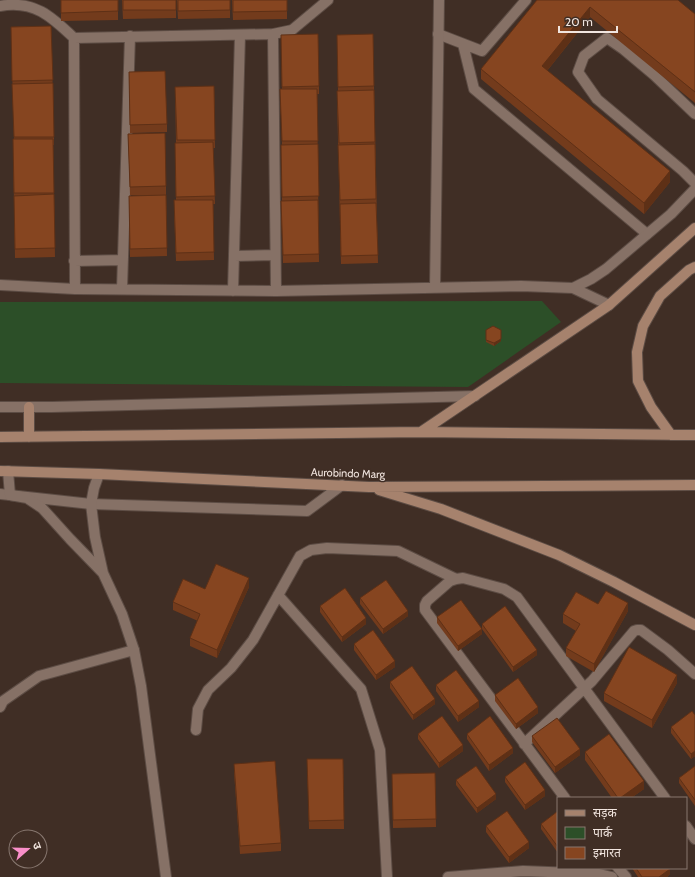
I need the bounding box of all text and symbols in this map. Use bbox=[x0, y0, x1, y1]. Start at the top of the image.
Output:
scale bar bbox=[559, 8, 617, 34]
text: 20 m bbox=[565, 14, 593, 29]
street label: Aurobindo Marg bbox=[311, 465, 386, 481]
legend bbox=[557, 797, 687, 869]
text: सड़क bbox=[593, 805, 618, 820]
text: पार्क bbox=[593, 825, 613, 840]
north arrow bbox=[8, 829, 48, 869]
text: उ bbox=[30, 840, 45, 852]
text: इमारत bbox=[593, 845, 622, 860]

